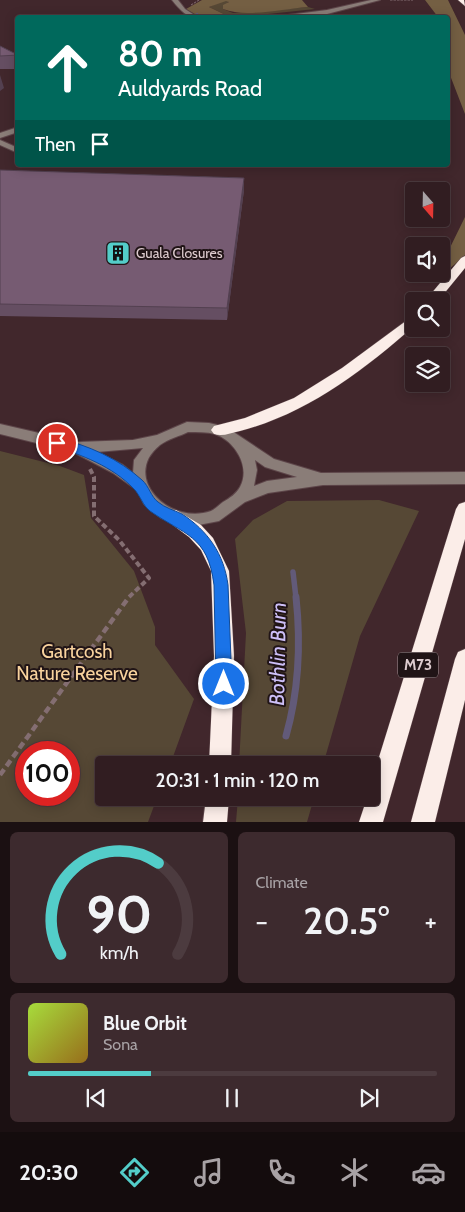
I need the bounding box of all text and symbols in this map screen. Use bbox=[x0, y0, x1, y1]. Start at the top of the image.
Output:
text: 80 m bbox=[118, 32, 202, 75]
icon: ahead bbox=[35, 35, 100, 100]
text: Auldyards Road bbox=[118, 75, 262, 102]
icon: arrive bbox=[86, 130, 114, 158]
text: Then bbox=[35, 133, 76, 156]
north arrow bbox=[405, 182, 450, 228]
map controls bbox=[405, 182, 450, 392]
button: sound bbox=[405, 237, 450, 282]
building icon: Guala Closures bbox=[105, 240, 131, 266]
place label: Guala Closures bbox=[136, 244, 223, 262]
button: search bbox=[405, 292, 450, 337]
button: layers bbox=[405, 347, 450, 392]
pin bbox=[36, 422, 78, 464]
icon: arrive bbox=[43, 429, 71, 457]
water label: Bothlin Burn bbox=[264, 602, 291, 706]
park label: Gartcosh Nature Reserve bbox=[16, 640, 138, 685]
road number: M73 bbox=[398, 652, 438, 678]
position arrow bbox=[197, 657, 249, 709]
speed limit sign: 100 bbox=[15, 741, 80, 806]
text: 20:31 · 1 min · 120 m bbox=[156, 769, 319, 792]
text: Climate bbox=[256, 873, 308, 892]
text: 90 bbox=[86, 883, 152, 946]
text: 20.5° bbox=[303, 897, 389, 944]
text: − bbox=[256, 904, 268, 938]
text: + bbox=[425, 904, 437, 938]
text: km/h bbox=[99, 942, 138, 963]
text: Blue Orbit bbox=[103, 1012, 187, 1035]
text: Sona bbox=[103, 1035, 138, 1054]
icon: previous bbox=[82, 1084, 110, 1112]
icon: pause bbox=[218, 1084, 246, 1112]
icon: next bbox=[355, 1084, 383, 1112]
icon: directions bbox=[117, 1155, 152, 1190]
icon: music bbox=[191, 1155, 226, 1190]
icon: phone bbox=[264, 1155, 299, 1190]
icon: climate bbox=[337, 1155, 372, 1190]
icon: car bbox=[411, 1155, 446, 1190]
text: 20:30 bbox=[19, 1159, 79, 1186]

